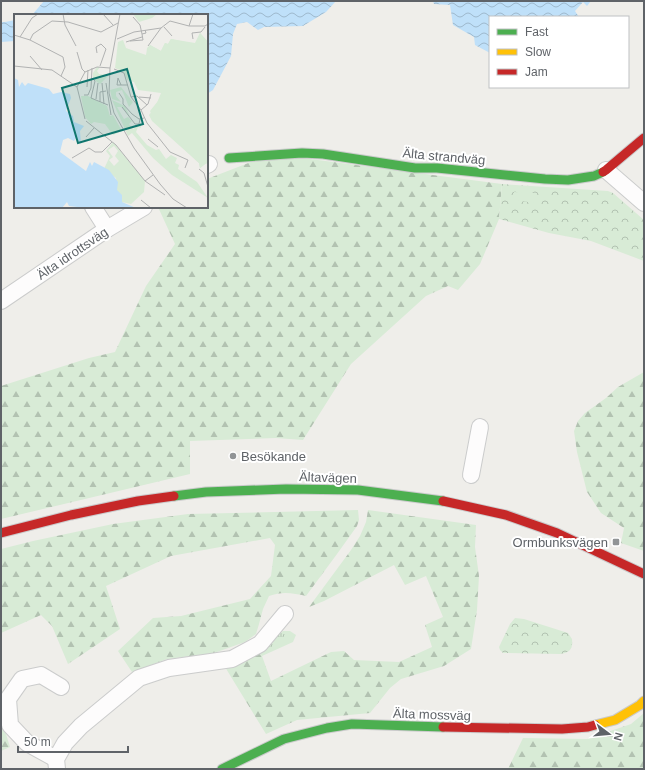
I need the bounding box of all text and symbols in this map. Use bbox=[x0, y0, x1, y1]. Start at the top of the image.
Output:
inset map bbox=[14, 14, 208, 208]
legend bbox=[489, 16, 629, 88]
text: Fast bbox=[525, 25, 549, 39]
text: Slow bbox=[525, 45, 551, 59]
text: Jam bbox=[525, 65, 548, 79]
street label: Älta strandväg bbox=[402, 145, 486, 168]
street label: Älta idrottsväg bbox=[34, 224, 111, 283]
place label: Besökande bbox=[241, 449, 306, 464]
marker: Besökande bbox=[228, 451, 238, 461]
street label: Ältavägen bbox=[299, 469, 357, 486]
place label: Ormbunksvägen bbox=[513, 535, 608, 550]
marker: Ormbunksvägen bbox=[611, 537, 621, 547]
street label: Älta mossväg bbox=[393, 706, 471, 723]
north arrow bbox=[589, 714, 629, 754]
scale bar bbox=[18, 728, 128, 754]
text: N bbox=[612, 731, 625, 742]
text: 50 m bbox=[24, 735, 51, 749]

